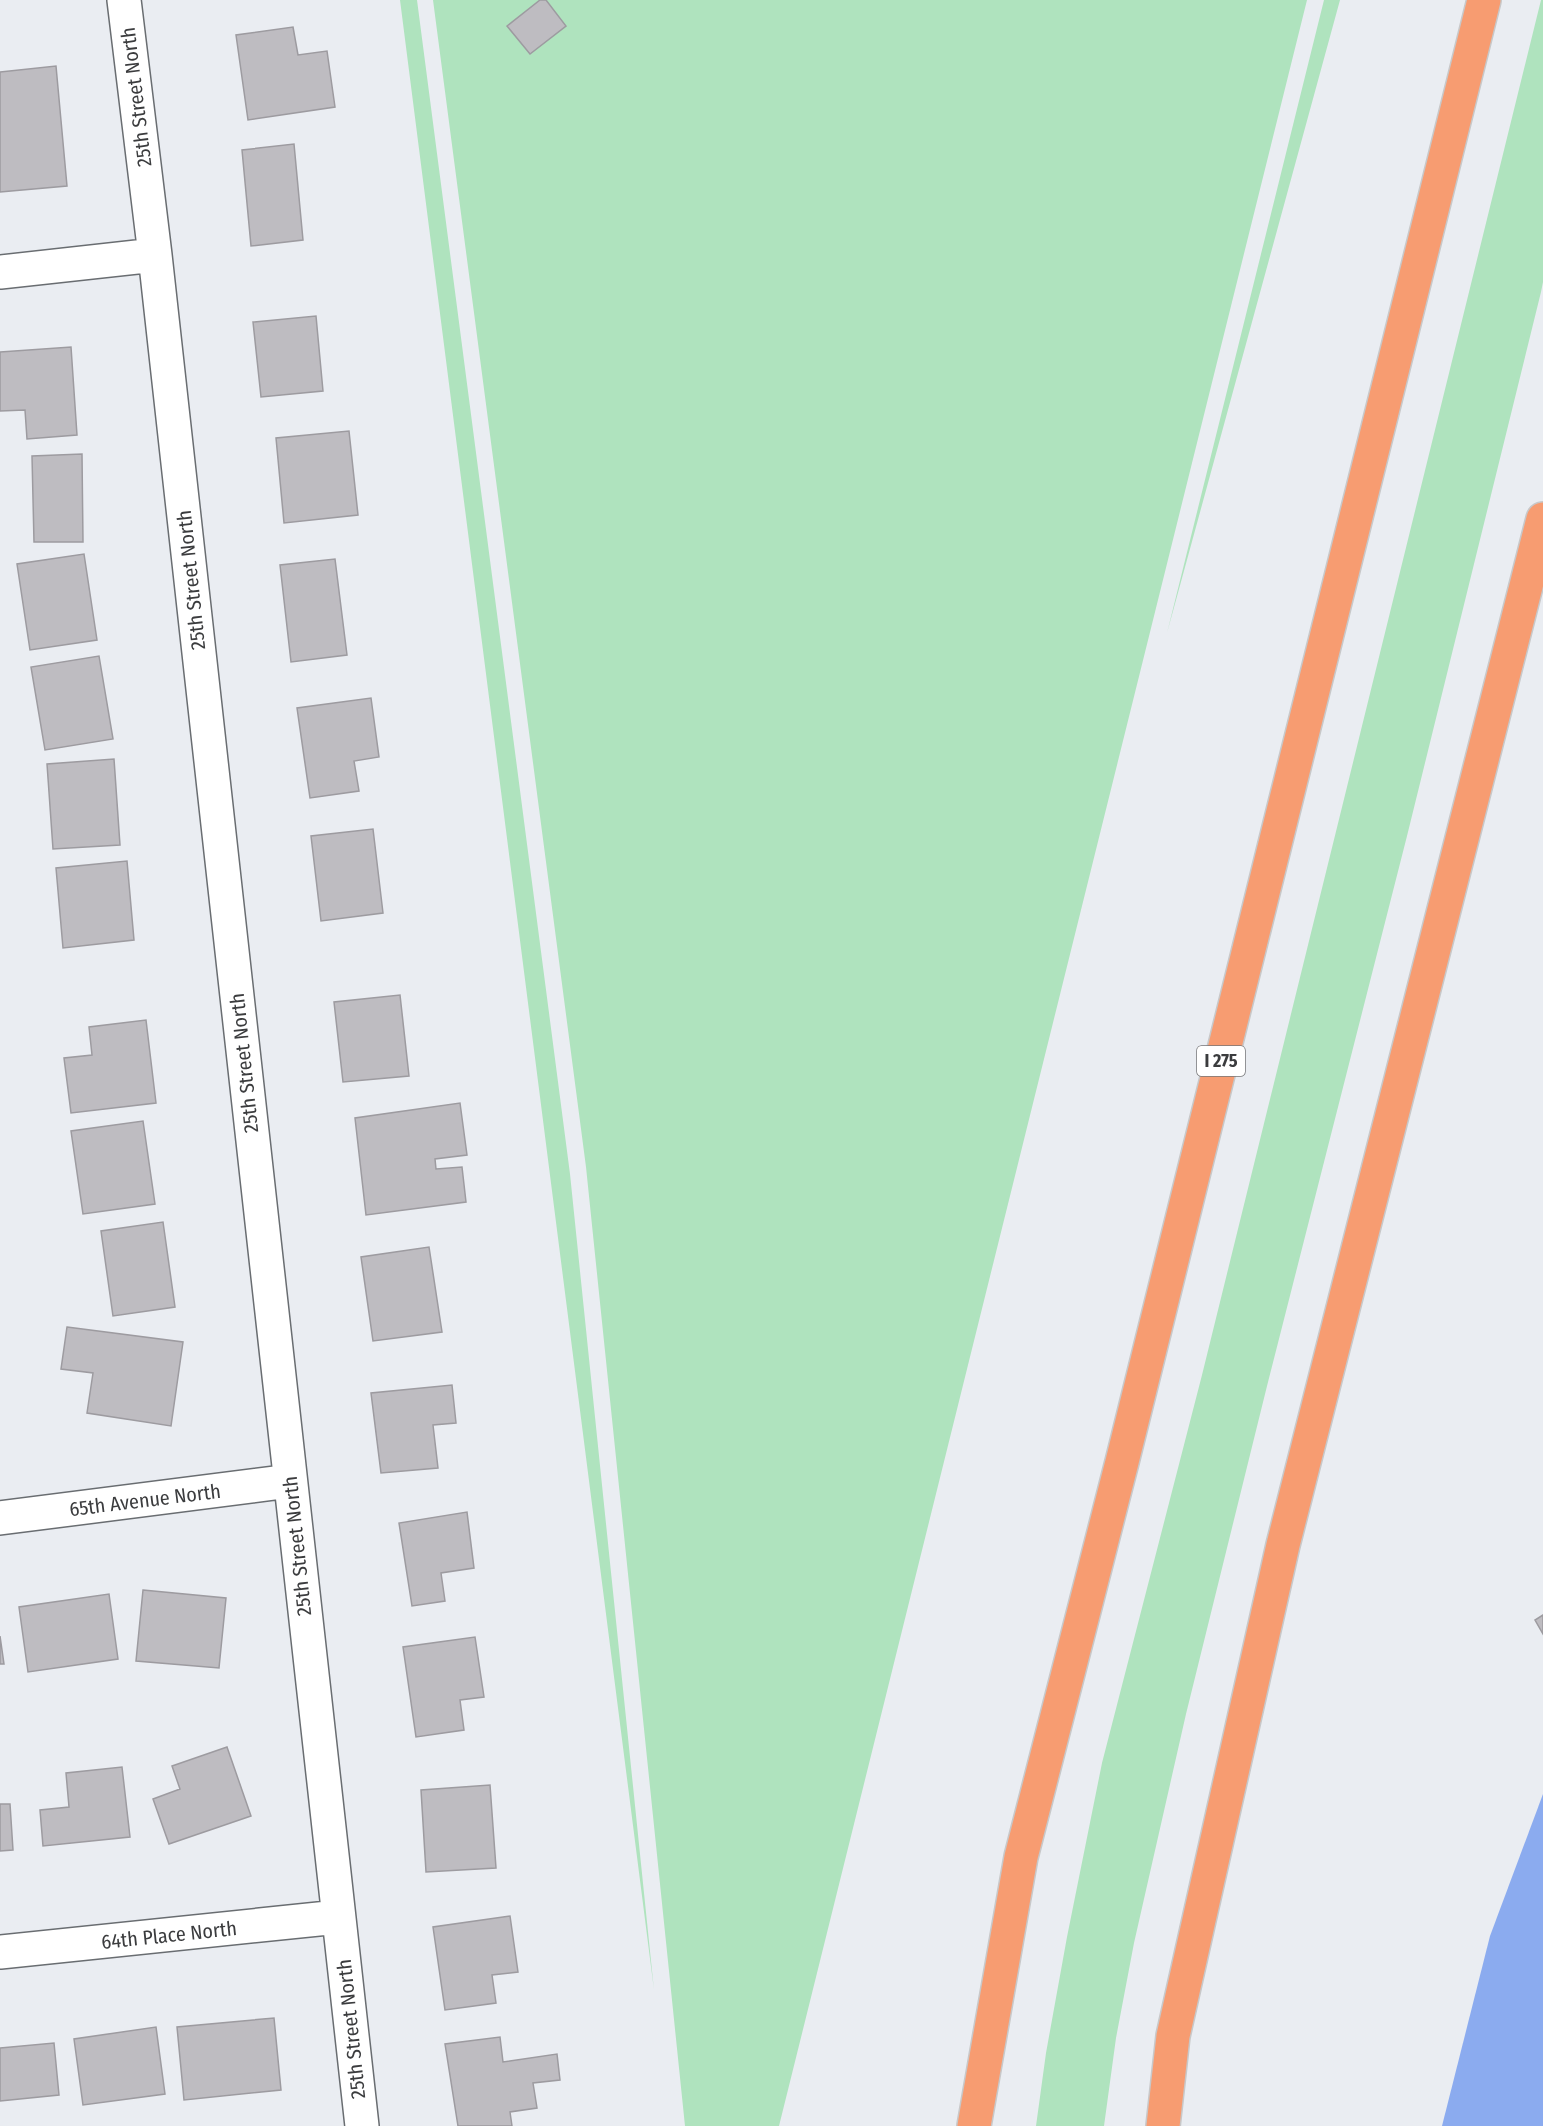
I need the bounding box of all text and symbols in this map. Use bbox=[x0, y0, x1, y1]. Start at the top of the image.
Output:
street label: 25th Street North bbox=[116, 26, 156, 168]
street label: 25th Street North bbox=[172, 509, 210, 651]
street label: 25th Street North bbox=[225, 992, 263, 1134]
road number: I 275 bbox=[1197, 1046, 1245, 1076]
street label: 25th Street North bbox=[278, 1475, 316, 1617]
street label: 65th Avenue North bbox=[68, 1479, 222, 1521]
street label: 64th Place North bbox=[100, 1916, 238, 1954]
street label: 25th Street North bbox=[332, 1958, 370, 2100]

